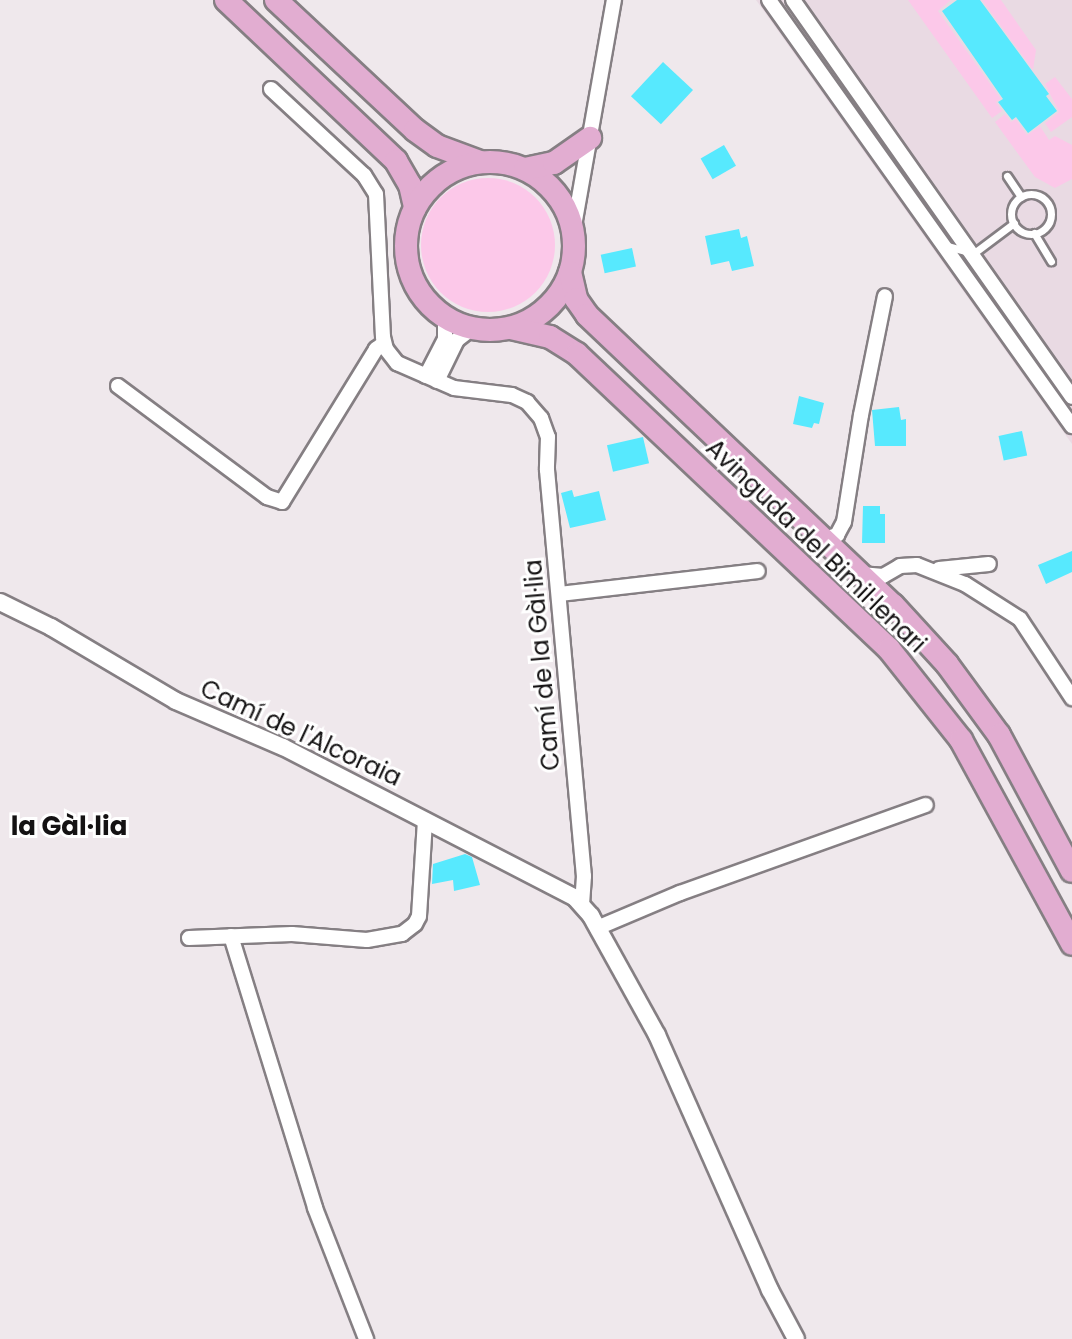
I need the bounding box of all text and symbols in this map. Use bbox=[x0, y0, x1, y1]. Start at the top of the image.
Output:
street label: Avinguda del Bimil·lenari bbox=[700, 433, 932, 659]
street label: Camí de la Gàl·lia bbox=[518, 558, 566, 772]
street label: Camí de l'Alcoraia bbox=[196, 674, 406, 792]
district label: la Gàl·lia bbox=[11, 811, 127, 843]

